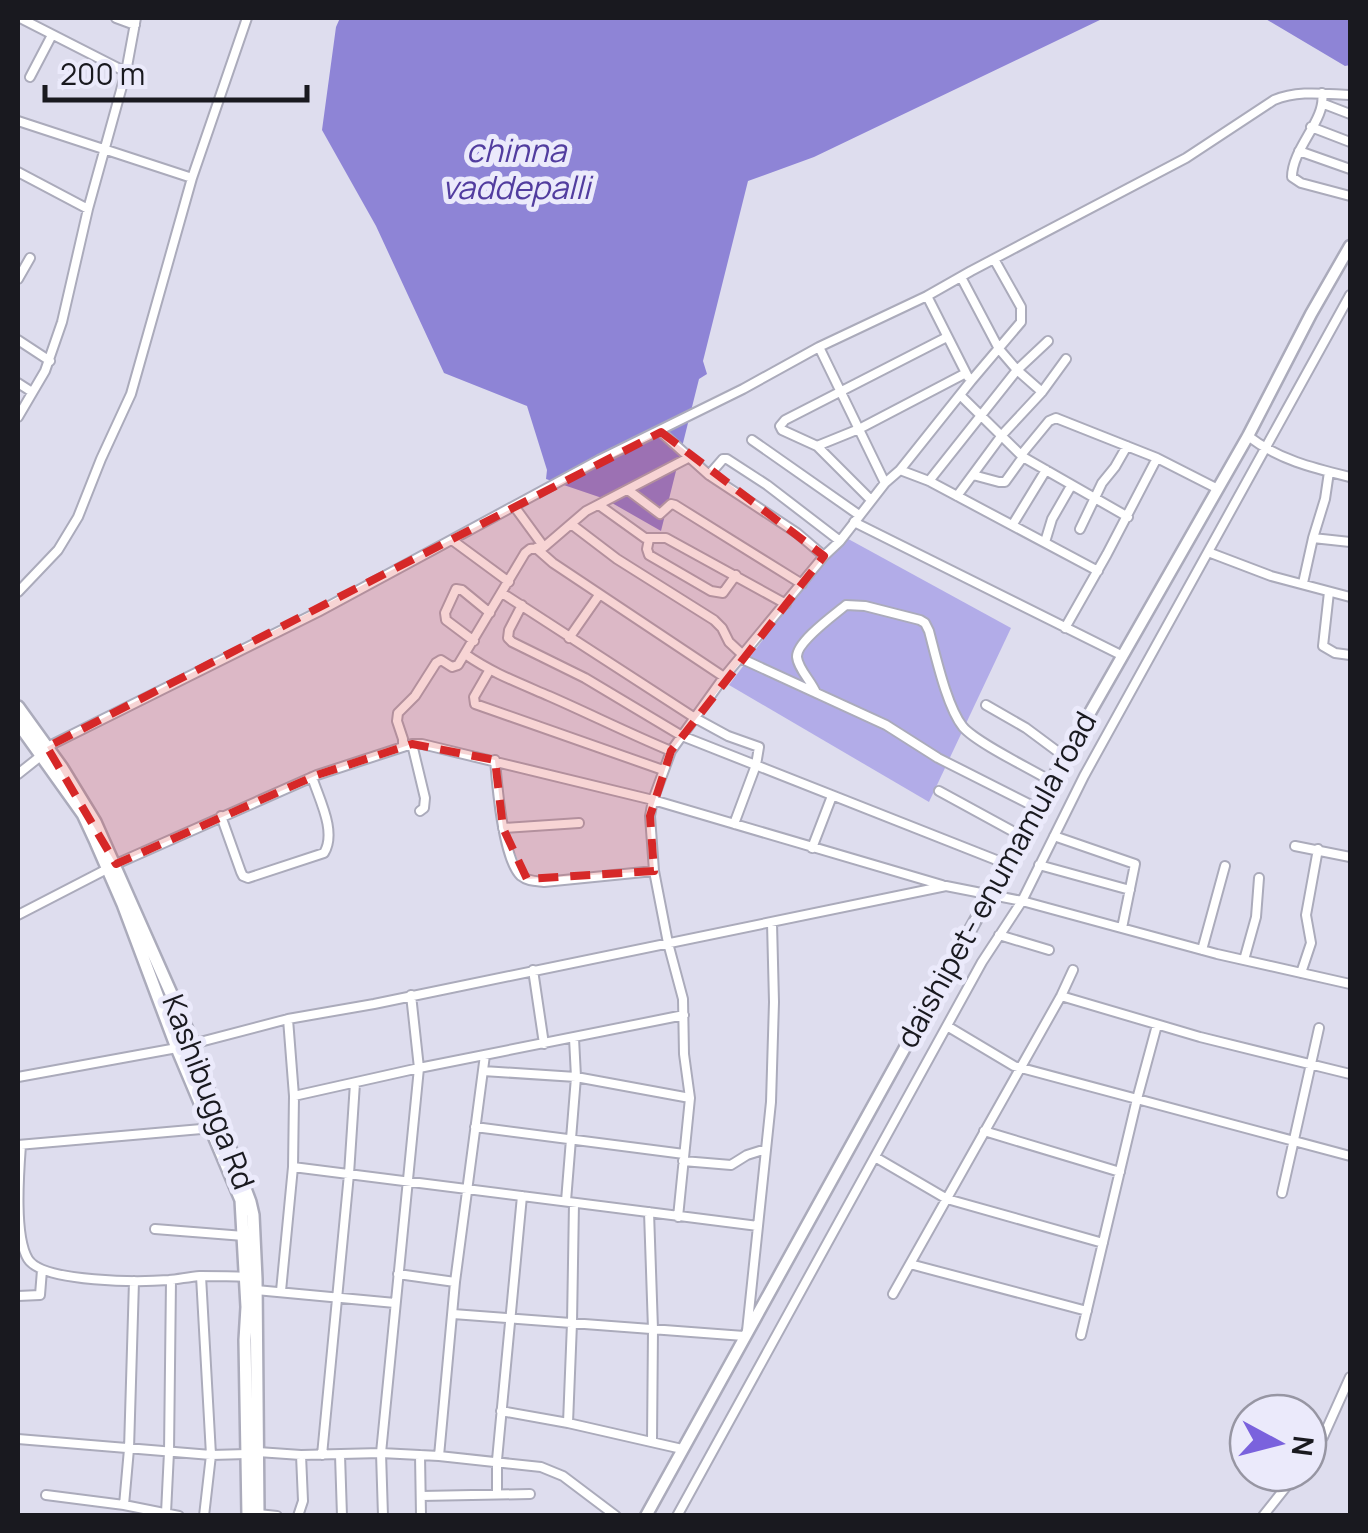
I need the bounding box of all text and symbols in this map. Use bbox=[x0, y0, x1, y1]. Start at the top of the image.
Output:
scale bar bbox=[45, 40, 308, 102]
text: 200 m bbox=[60, 53, 145, 94]
water label: chinna vaddepalli bbox=[442, 128, 594, 209]
street label: daishipet- enumamula road bbox=[886, 704, 1105, 1055]
street label: Kashibugga Rd bbox=[153, 988, 265, 1195]
north arrow bbox=[1228, 1393, 1328, 1493]
text: N bbox=[1284, 1434, 1324, 1458]

